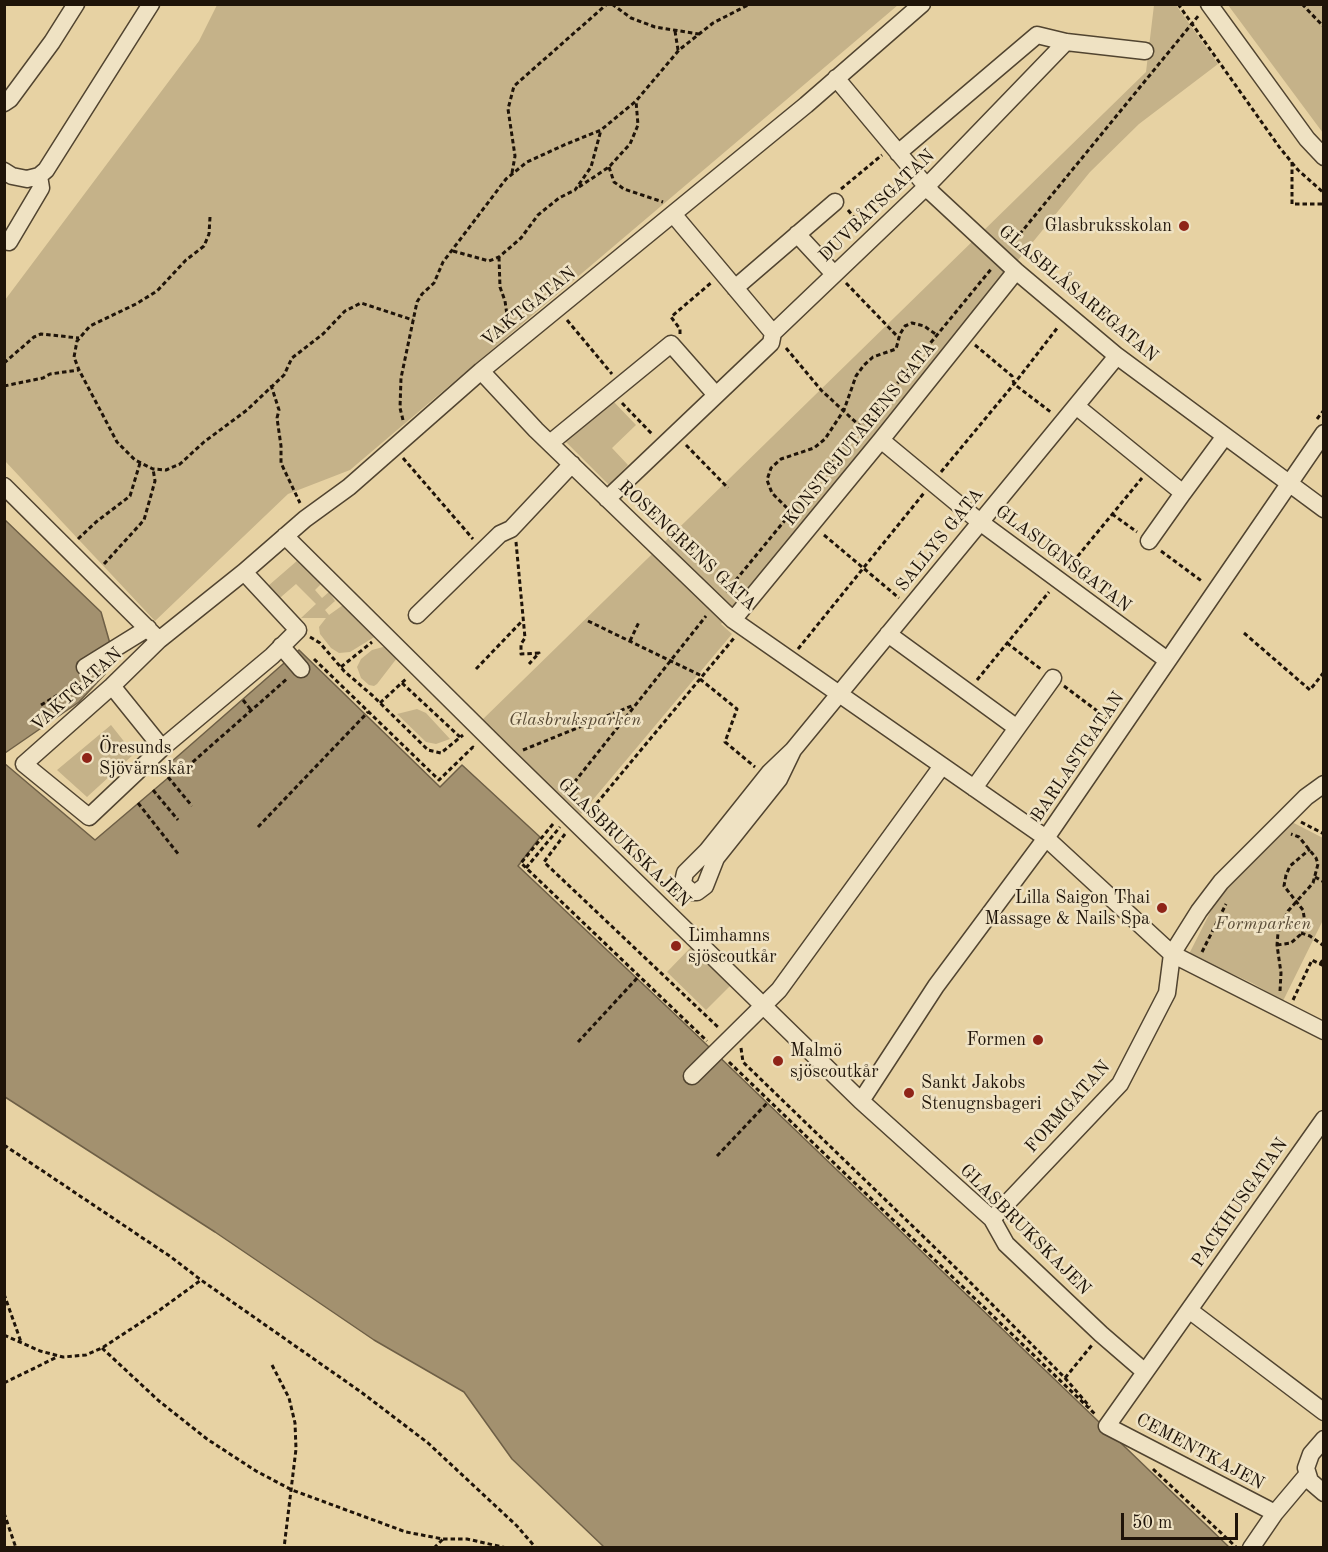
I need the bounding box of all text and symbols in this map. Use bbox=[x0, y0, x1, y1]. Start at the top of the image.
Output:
street label: DUVBÅTSGATAN bbox=[815, 145, 939, 267]
place label: Glasbruksskolan bbox=[1045, 215, 1172, 237]
marker: Glasbruksskolan bbox=[1177, 219, 1191, 233]
street label: GLASBLÅSAREGATAN bbox=[994, 221, 1162, 367]
street label: VAKTGATAN bbox=[477, 262, 581, 352]
street label: KONSTGJUTARENS GATA bbox=[779, 338, 941, 530]
street label: ROSENGRENS GATA bbox=[613, 476, 761, 616]
street label: SALLYS GATA bbox=[892, 484, 988, 596]
street label: GLASUGNSGATAN bbox=[991, 501, 1135, 617]
street label: VAKTGATAN bbox=[27, 643, 127, 737]
street label: BARLASTGATAN bbox=[1027, 688, 1129, 826]
park label: Glasbruksparken bbox=[509, 709, 641, 731]
place label: Öresunds Sjövärnskår bbox=[99, 737, 193, 780]
marker: Öresunds Sjövärnskår bbox=[80, 751, 94, 765]
street label: GLASBRUKSKAJEN bbox=[553, 774, 695, 912]
place label: Lilla Saigon Thai Massage & Nails Spa bbox=[985, 887, 1150, 930]
marker: Lilla Saigon Thai Massage & Nails Spa bbox=[1155, 901, 1169, 915]
park label: Formparken bbox=[1215, 913, 1311, 935]
place label: Limhamns sjöscoutkår bbox=[688, 925, 777, 968]
marker: Limhamns sjöscoutkår bbox=[669, 939, 683, 953]
place label: Formen bbox=[967, 1029, 1026, 1051]
marker: Formen bbox=[1031, 1033, 1045, 1047]
place label: Malmö sjöscoutkår bbox=[790, 1040, 879, 1082]
marker: Malmö sjöscoutkår bbox=[771, 1054, 785, 1068]
street label: FORMGATAN bbox=[1021, 1057, 1115, 1157]
place label: Sankt Jakobs Stenugnsbageri bbox=[921, 1072, 1042, 1114]
marker: Sankt Jakobs Stenugnsbageri bbox=[902, 1086, 916, 1100]
street label: PACKHUSGATAN bbox=[1187, 1134, 1293, 1272]
street label: GLASBRUKSKAJEN bbox=[955, 1160, 1095, 1300]
street label: CEMENTKAJEN bbox=[1132, 1409, 1268, 1495]
scale bar bbox=[1124, 1501, 1241, 1539]
text: 50 m bbox=[1132, 1514, 1172, 1532]

